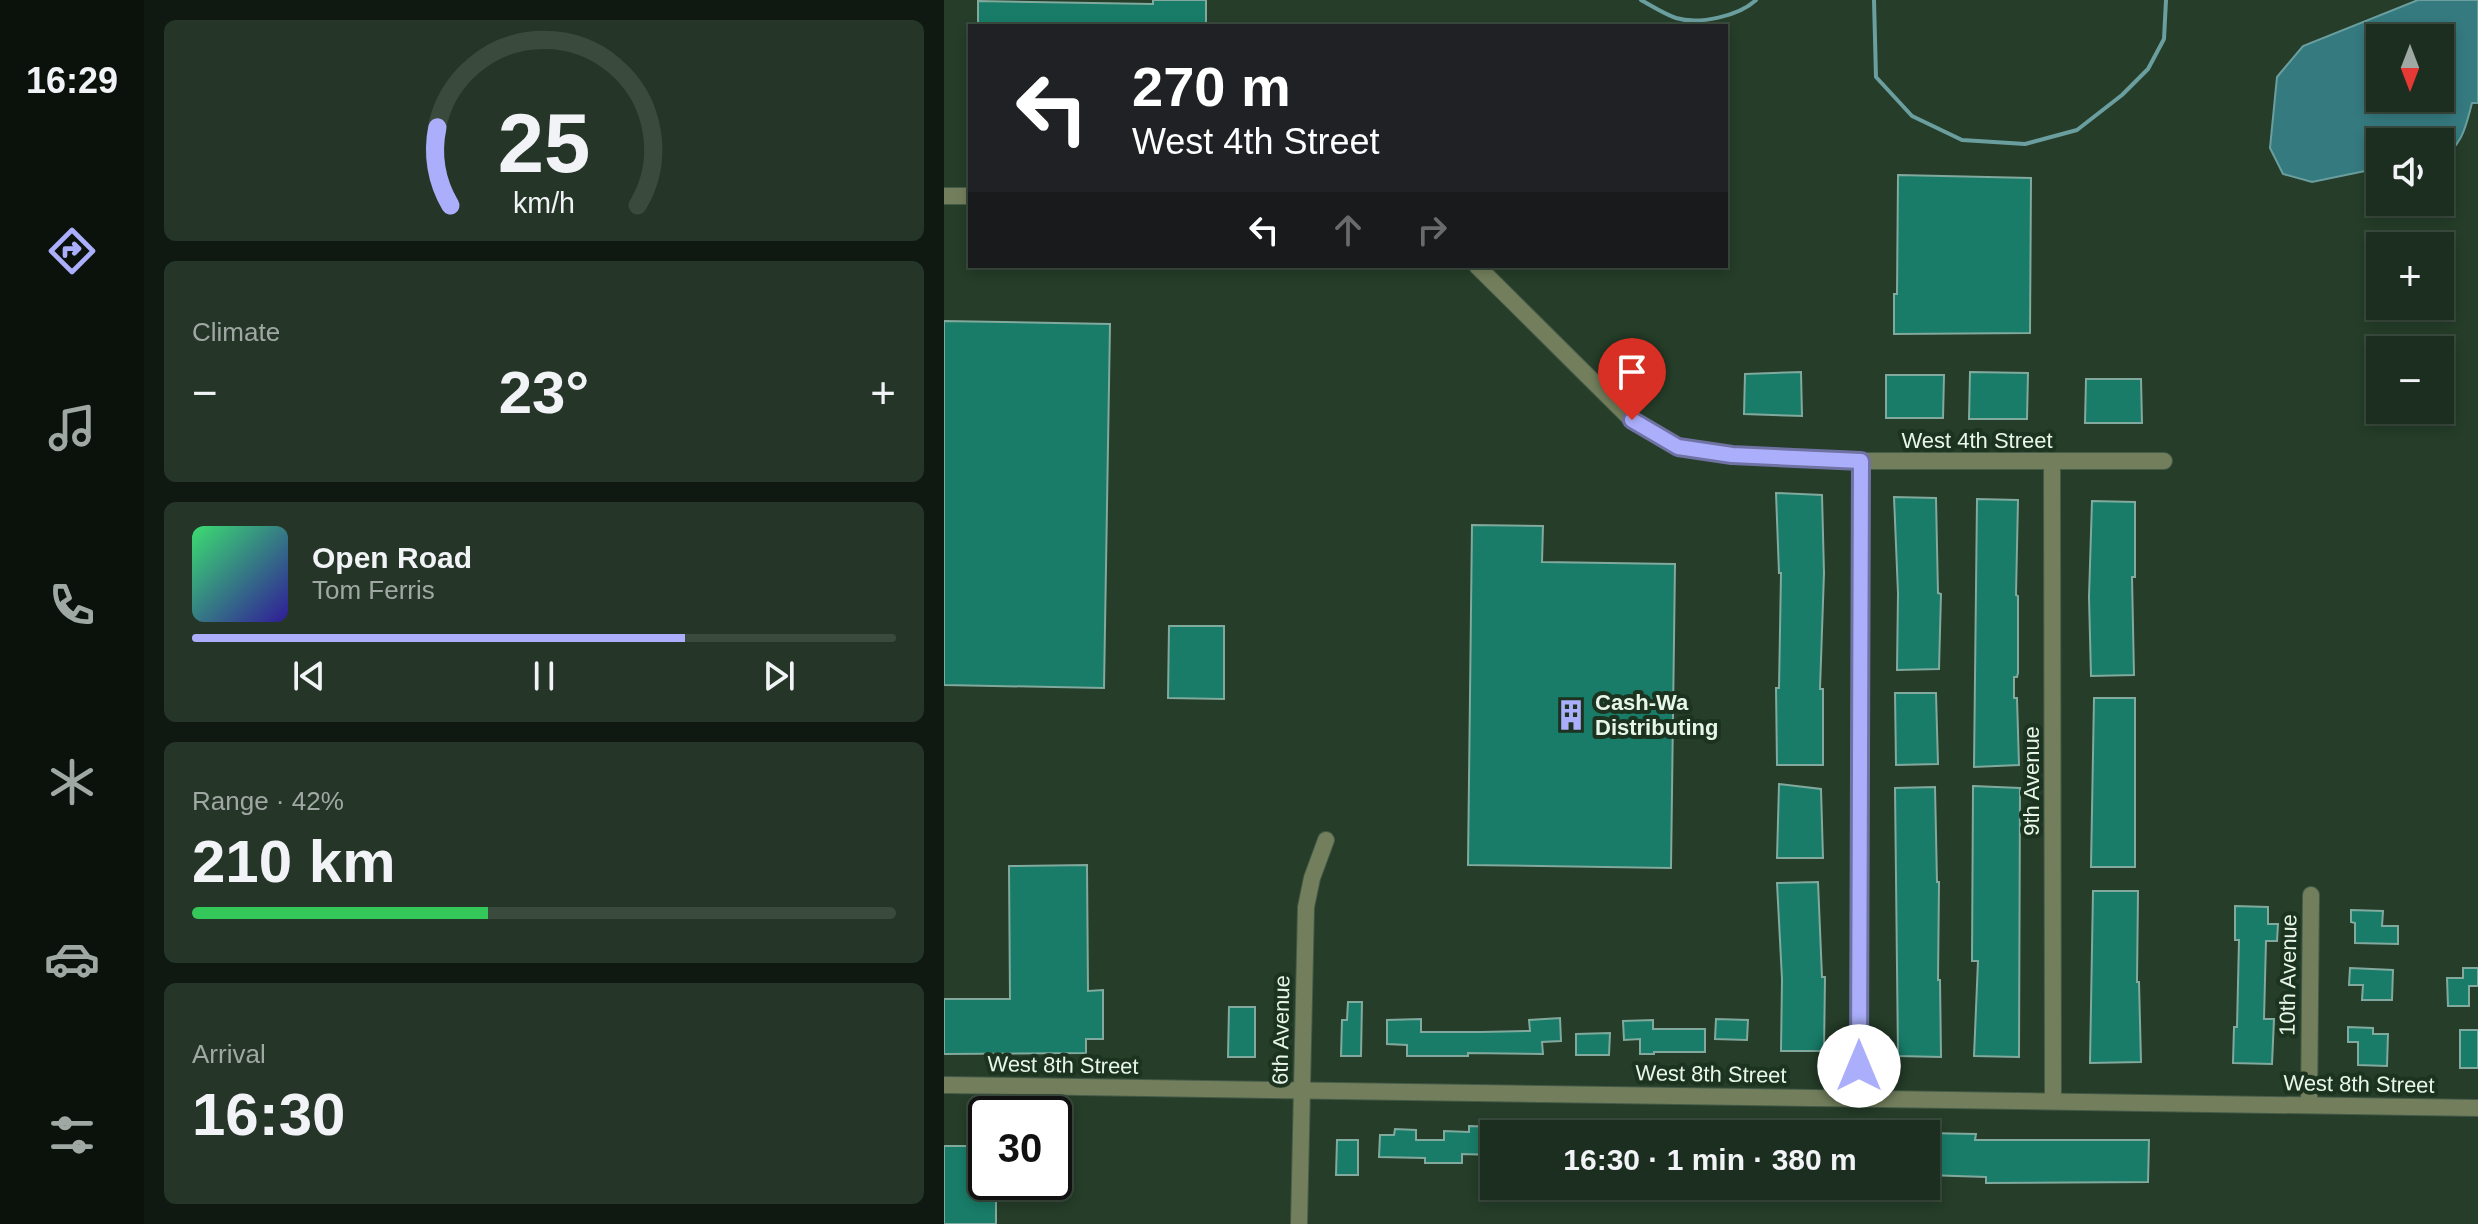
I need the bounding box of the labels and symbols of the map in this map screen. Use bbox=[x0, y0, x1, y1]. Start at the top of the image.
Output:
north arrow bbox=[2366, 24, 2454, 112]
pin bbox=[1598, 338, 1666, 420]
street label: West 4th Street bbox=[1901, 428, 2053, 453]
place label: Cash-Wa Distributing bbox=[1595, 690, 1718, 740]
building icon: Cash-Wa Distributing bbox=[1554, 698, 1588, 732]
street label: 9th Avenue bbox=[2019, 726, 2044, 836]
street label: 10th Avenue bbox=[2274, 914, 2302, 1036]
street label: 6th Avenue bbox=[1268, 975, 1294, 1085]
position arrow bbox=[1817, 1024, 1901, 1108]
street label: West 8th Street bbox=[987, 1051, 1139, 1079]
street label: West 8th Street bbox=[1635, 1060, 1787, 1088]
street label: West 8th Street bbox=[2283, 1070, 2435, 1098]
speed limit sign: 30 bbox=[968, 1096, 1072, 1200]

